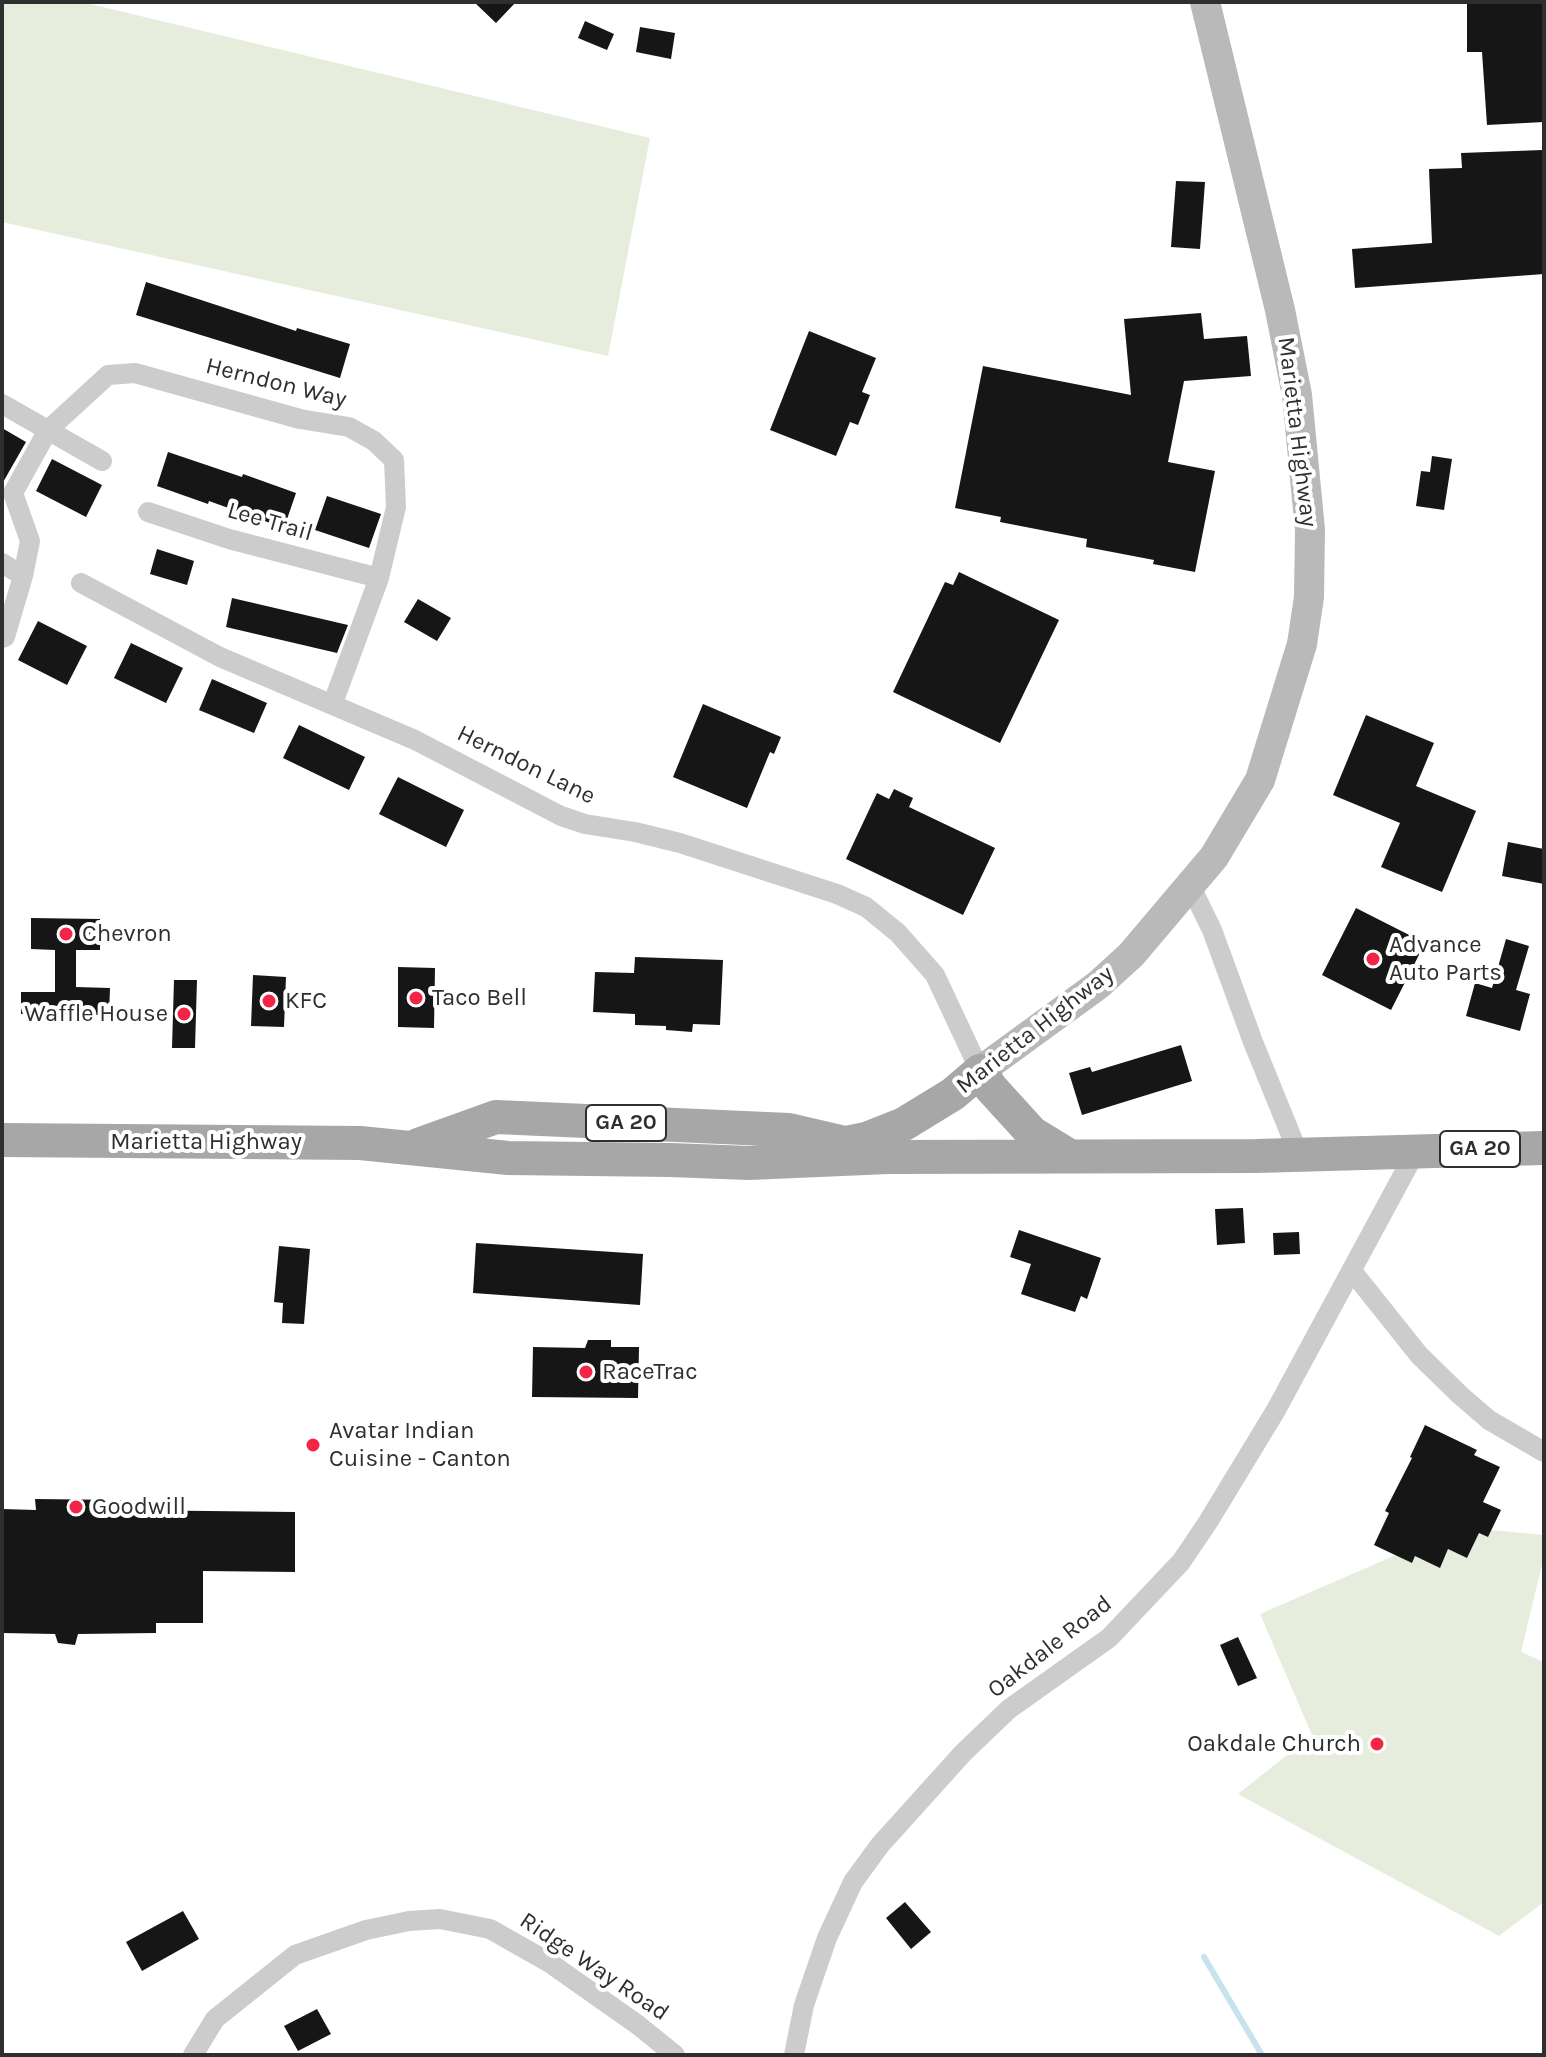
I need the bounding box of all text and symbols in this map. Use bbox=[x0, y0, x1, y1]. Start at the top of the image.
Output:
street label: Marietta Highway bbox=[1271, 335, 1323, 529]
street label: Herndon Way bbox=[203, 352, 349, 414]
street label: Lee Trail bbox=[224, 496, 316, 548]
street label: Herndon Lane bbox=[452, 719, 600, 811]
place label: Chevron bbox=[82, 920, 172, 948]
marker: Chevron bbox=[57, 925, 75, 943]
place label: Advance Auto Parts bbox=[1389, 931, 1502, 987]
marker: Advance Auto Parts bbox=[1364, 950, 1382, 968]
street label: Marietta Highway bbox=[951, 960, 1119, 1100]
place label: Taco Bell bbox=[432, 984, 527, 1012]
place label: KFC bbox=[285, 987, 327, 1015]
marker: Taco Bell bbox=[407, 989, 425, 1007]
marker: KFC bbox=[260, 992, 278, 1010]
place label: Waffle House bbox=[24, 1000, 168, 1028]
marker: Waffle House bbox=[175, 1005, 193, 1023]
road number: GA 20 bbox=[586, 1105, 666, 1141]
street label: Marietta Highway bbox=[110, 1128, 302, 1156]
road number: GA 20 bbox=[1440, 1131, 1520, 1167]
place label: RaceTrac bbox=[602, 1358, 698, 1386]
marker: RaceTrac bbox=[577, 1363, 595, 1381]
place label: Avatar Indian Cuisine - Canton bbox=[329, 1417, 511, 1473]
marker: Avatar Indian Cuisine - Canton bbox=[304, 1436, 322, 1454]
place label: Goodwill bbox=[92, 1493, 186, 1521]
marker: Goodwill bbox=[67, 1498, 85, 1516]
street label: Oakdale Road bbox=[982, 1590, 1118, 1704]
place label: Oakdale Church bbox=[1187, 1730, 1361, 1758]
marker: Oakdale Church bbox=[1368, 1735, 1386, 1753]
street label: Ridge Way Road bbox=[514, 1907, 674, 2027]

